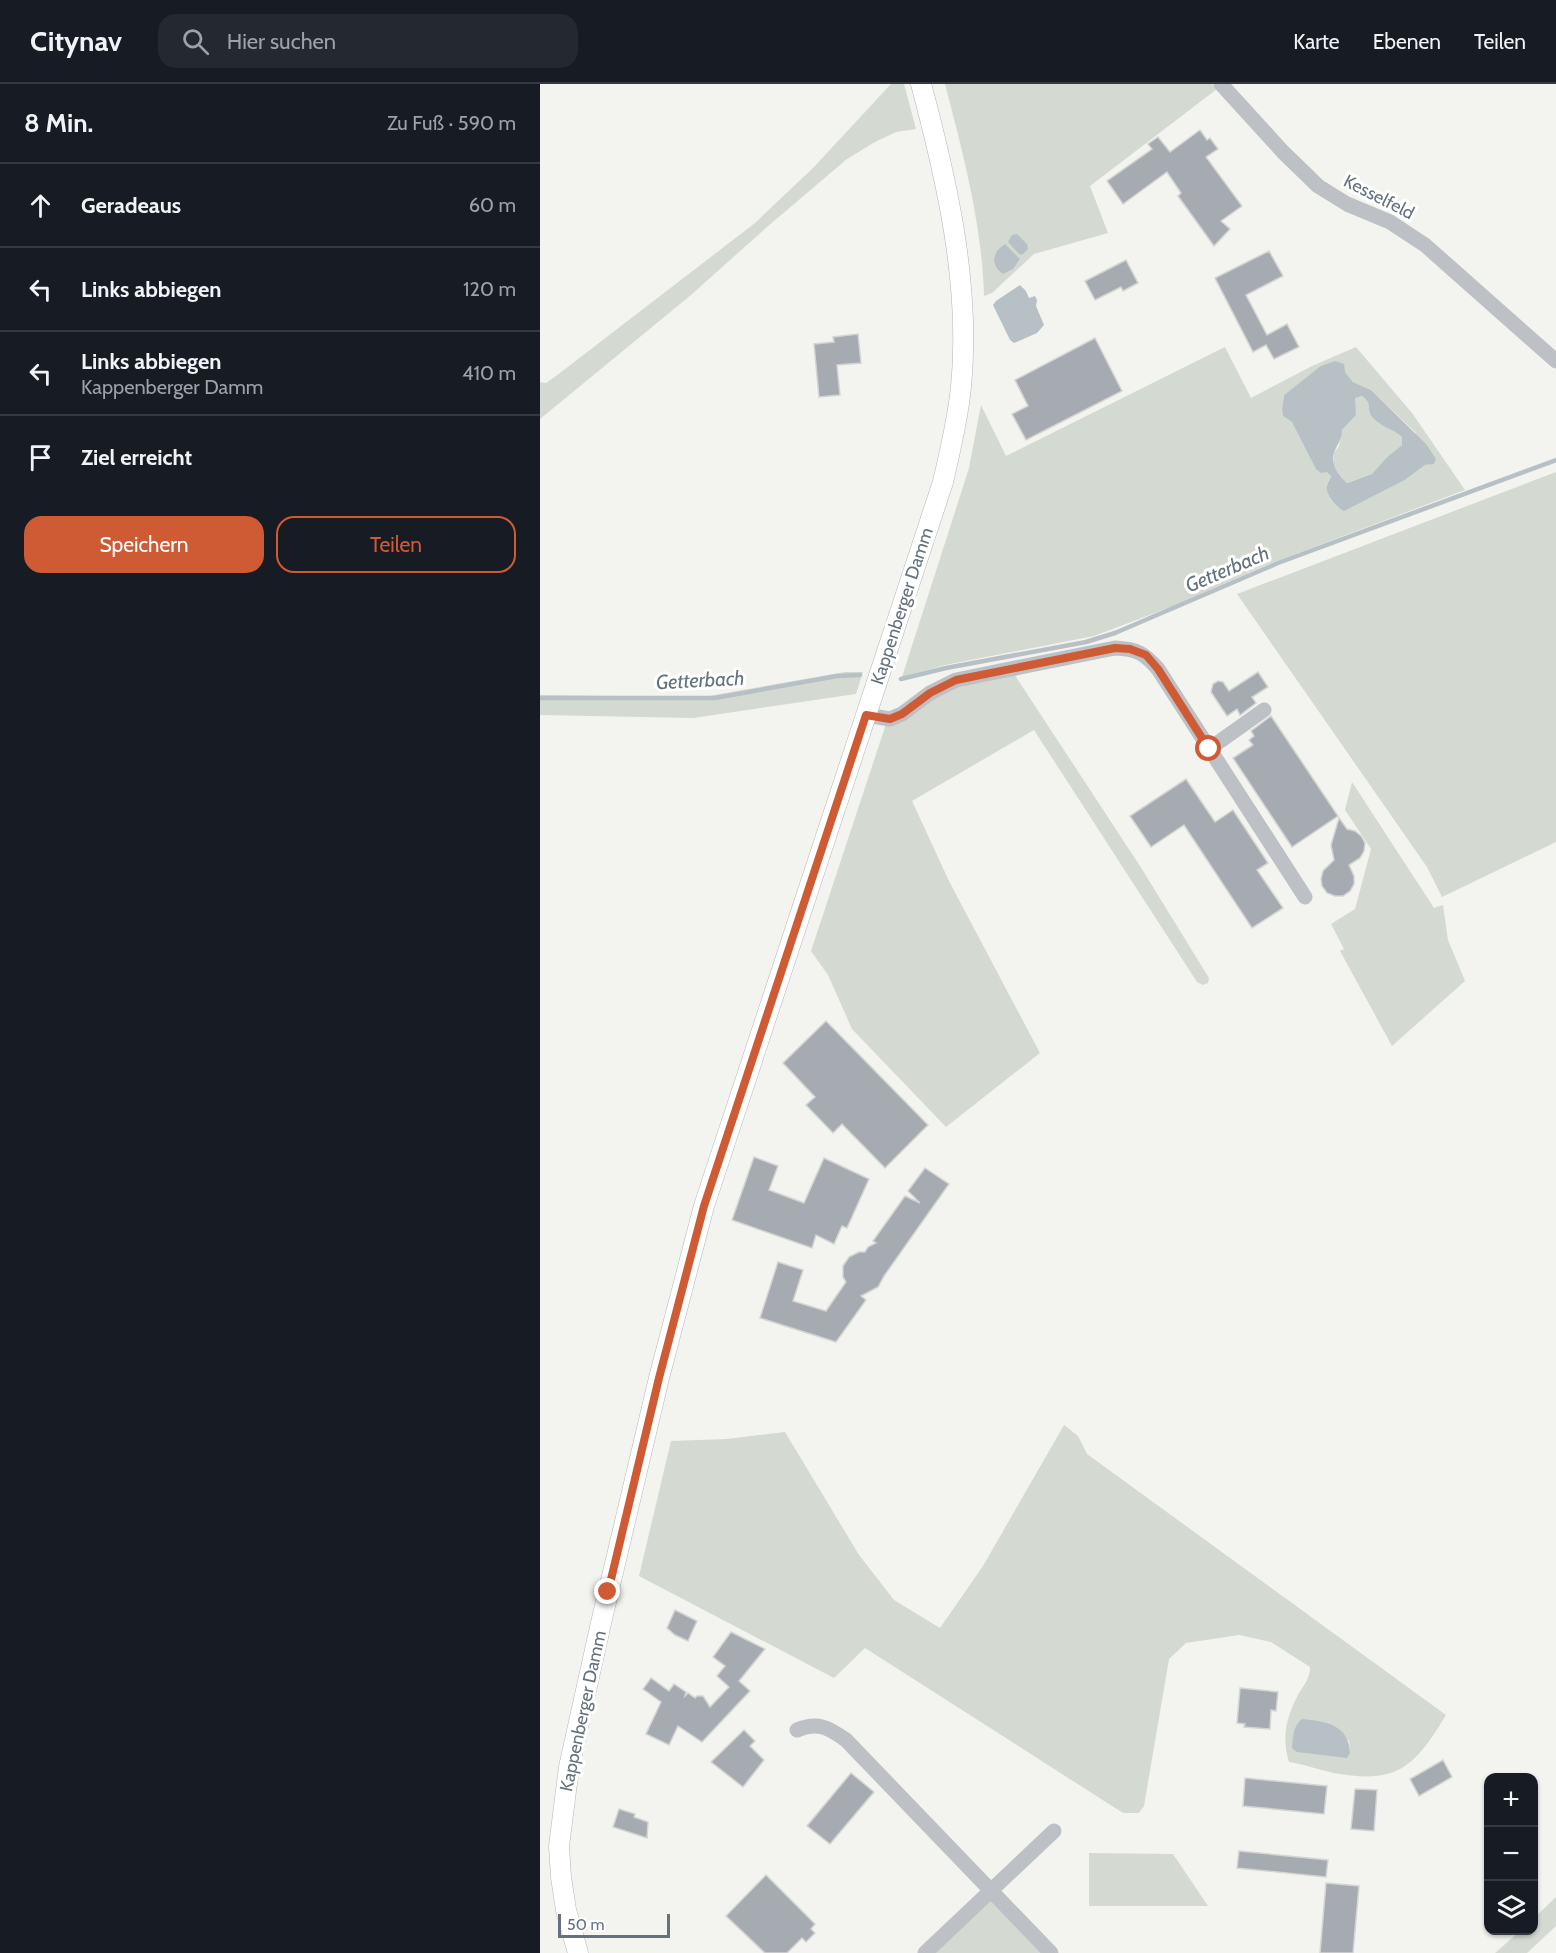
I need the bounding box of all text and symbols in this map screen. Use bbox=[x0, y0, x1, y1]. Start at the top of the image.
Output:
search box bbox=[158, 14, 578, 68]
text: Citynav bbox=[30, 24, 122, 58]
icon: search bbox=[179, 25, 212, 58]
text: Hier suchen bbox=[227, 28, 336, 55]
text: Karte bbox=[1293, 29, 1340, 54]
text: Ebenen bbox=[1373, 29, 1441, 54]
text: Teilen bbox=[1474, 29, 1526, 54]
text: 8 Min. bbox=[24, 107, 93, 139]
text: Zu Fuß · 590 m bbox=[387, 111, 516, 135]
street label: Kesselfeld bbox=[1340, 170, 1418, 224]
icon: ahead bbox=[24, 189, 57, 222]
text: Geradeaus bbox=[81, 192, 181, 219]
text: 60 m bbox=[469, 193, 516, 217]
icon: left bbox=[24, 273, 57, 306]
text: Links abbiegen bbox=[81, 276, 221, 303]
text: 120 m bbox=[463, 277, 516, 301]
text: Links abbiegen bbox=[81, 348, 221, 375]
icon: left bbox=[24, 357, 57, 390]
text: 410 m bbox=[462, 361, 516, 385]
text: Kappenberger Damm bbox=[81, 375, 263, 399]
icon: arrive bbox=[24, 441, 57, 474]
text: Ziel erreicht bbox=[81, 444, 192, 471]
button: Speichern bbox=[24, 516, 264, 573]
button: Teilen bbox=[276, 516, 516, 573]
street label: Kappenberger Damm bbox=[866, 525, 938, 687]
water label: Getterbach bbox=[1182, 541, 1272, 597]
water label: Getterbach bbox=[655, 666, 745, 694]
route start bbox=[1195, 735, 1221, 761]
route end bbox=[594, 1578, 620, 1604]
street label: Kappenberger Damm bbox=[555, 1628, 611, 1794]
map controls bbox=[1484, 1773, 1538, 1935]
button: + bbox=[1484, 1773, 1538, 1827]
button: − bbox=[1484, 1827, 1538, 1881]
button: layers bbox=[1484, 1881, 1538, 1935]
scale bar bbox=[558, 1911, 670, 1938]
text: 50 m bbox=[567, 1915, 604, 1934]

